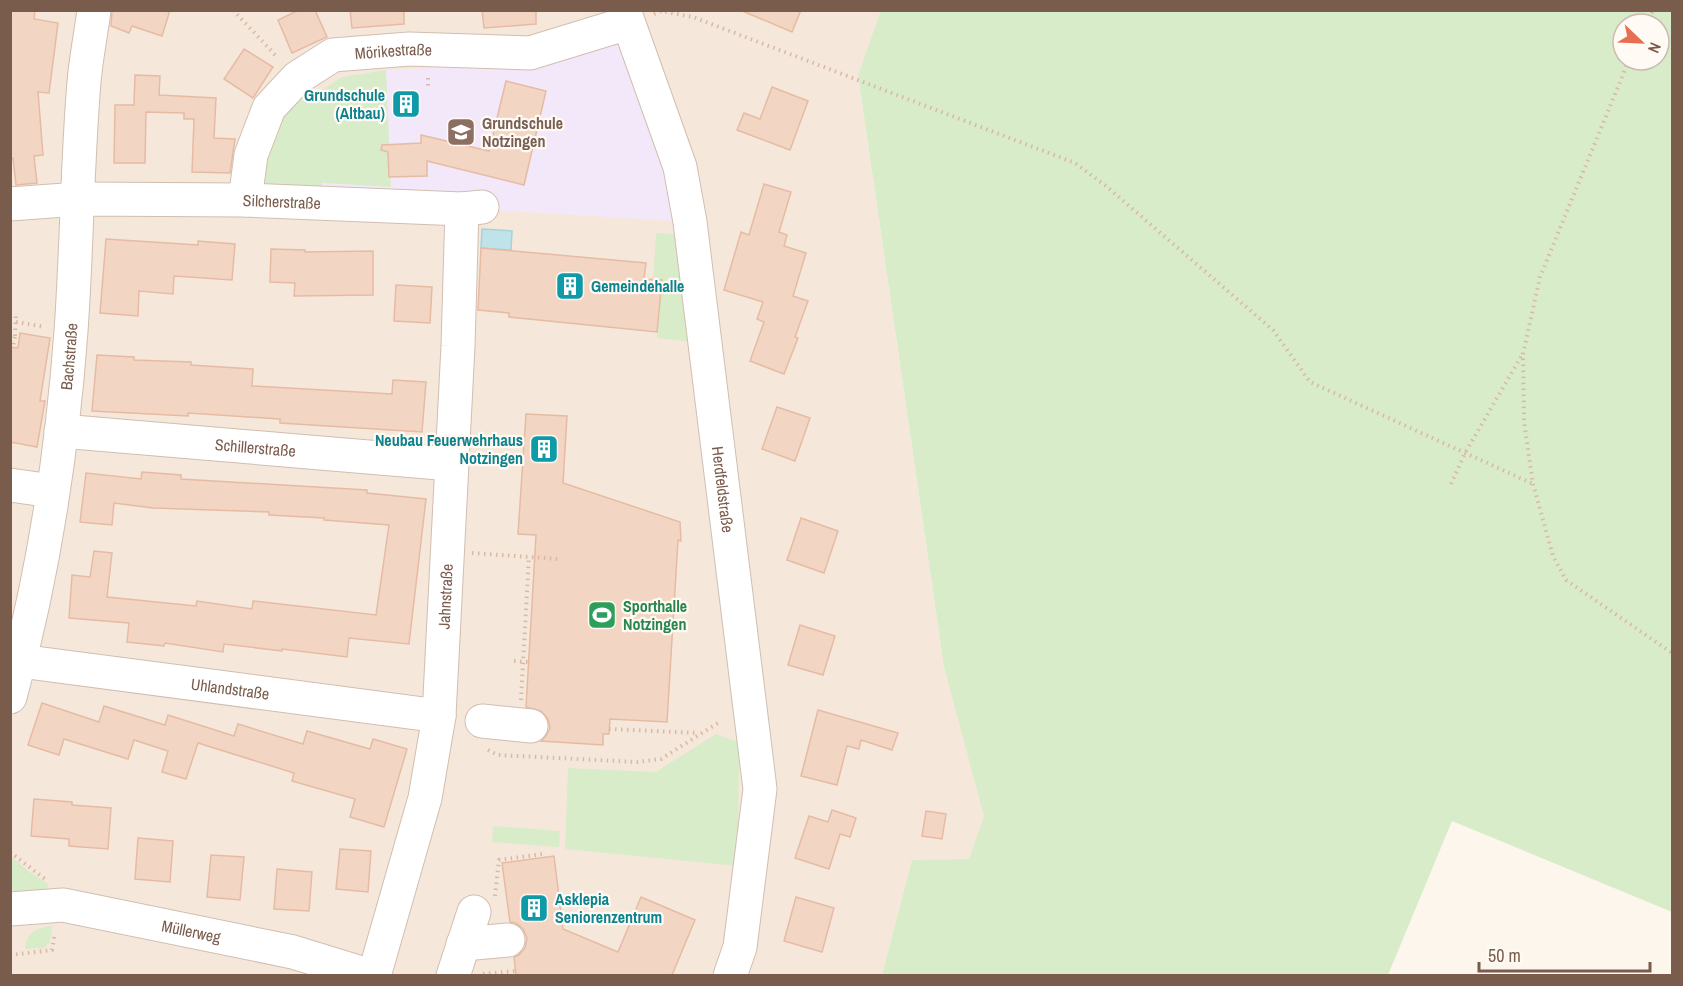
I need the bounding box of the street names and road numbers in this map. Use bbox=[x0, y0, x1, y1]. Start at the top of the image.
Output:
street label: Mörikestraße bbox=[354, 38, 432, 64]
street label: Silcherstraße bbox=[242, 189, 321, 214]
street label: Bachstraße bbox=[55, 322, 83, 391]
street label: Schillerstraße bbox=[214, 433, 297, 462]
street label: Herdfeldstraße bbox=[707, 445, 739, 534]
street label: Jahnstraße bbox=[432, 563, 458, 630]
street label: Uhlandstraße bbox=[190, 673, 271, 705]
street label: Müllerweg bbox=[160, 914, 223, 948]

